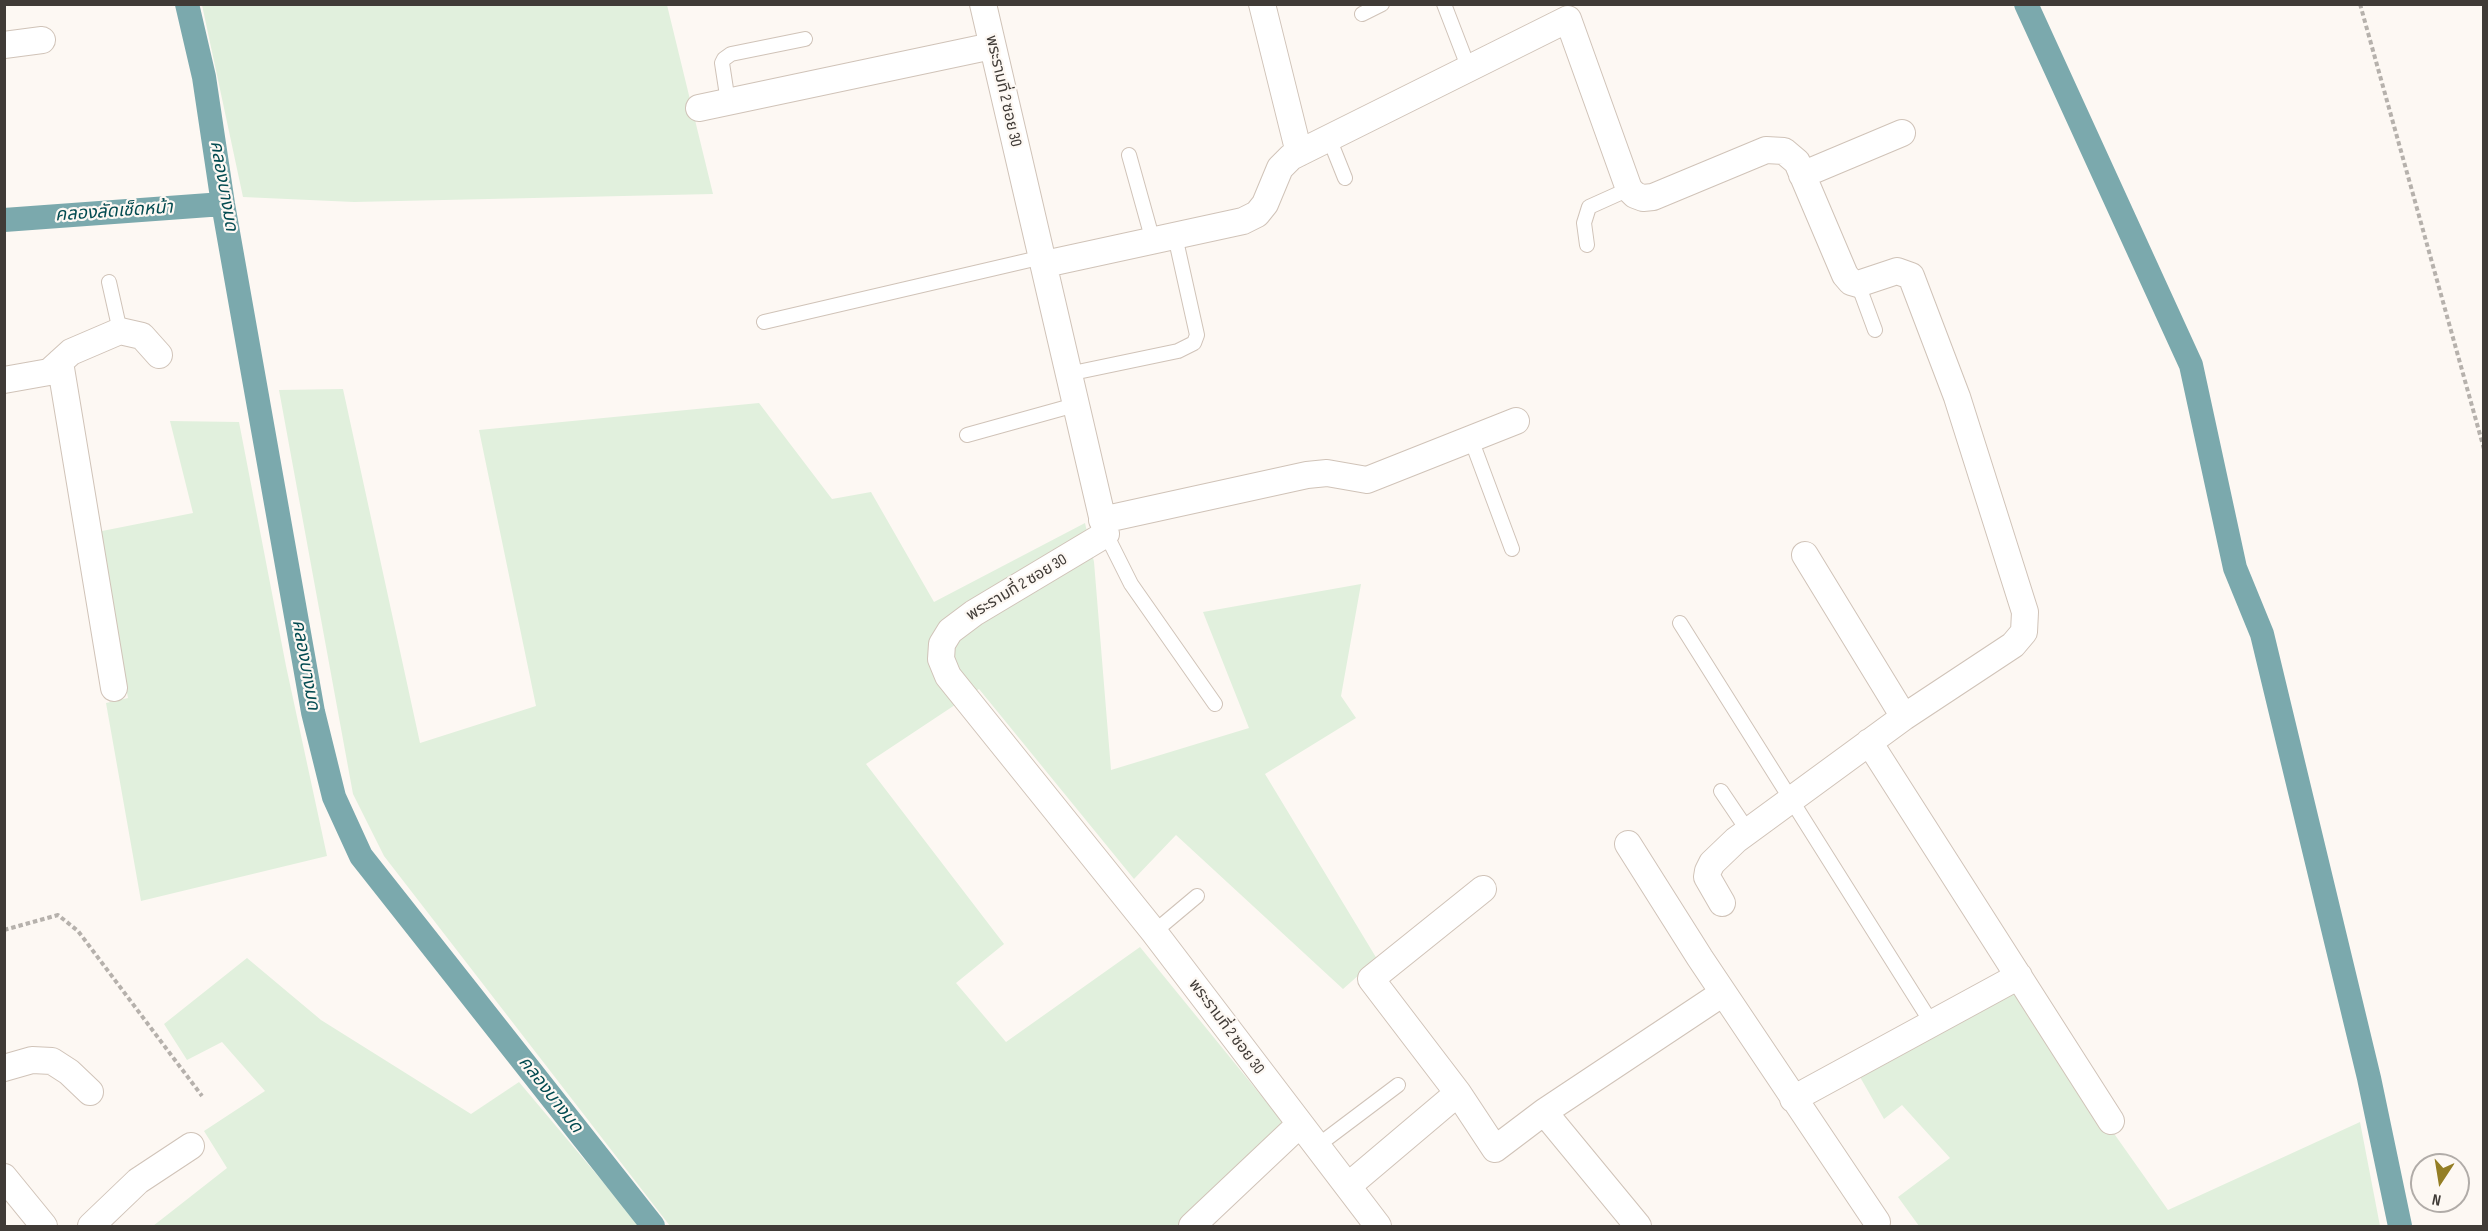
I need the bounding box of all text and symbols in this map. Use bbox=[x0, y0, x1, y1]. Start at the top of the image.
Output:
street label: พระรามที่ 2 ซอย 30 bbox=[981, 33, 1025, 149]
water label: คลองบางมด bbox=[204, 139, 242, 233]
water label: คลองลัดเช็ดหน้า bbox=[55, 197, 173, 227]
street label: พระรามที่ 2 ซอย 30 bbox=[963, 550, 1071, 626]
water label: คลองบางมด bbox=[286, 618, 324, 712]
street label: พระรามที่ 2 ซอย 30 bbox=[1184, 976, 1268, 1078]
water label: คลองบางมด bbox=[513, 1052, 587, 1138]
north arrow bbox=[2410, 1153, 2470, 1213]
text: N bbox=[2430, 1189, 2443, 1209]

